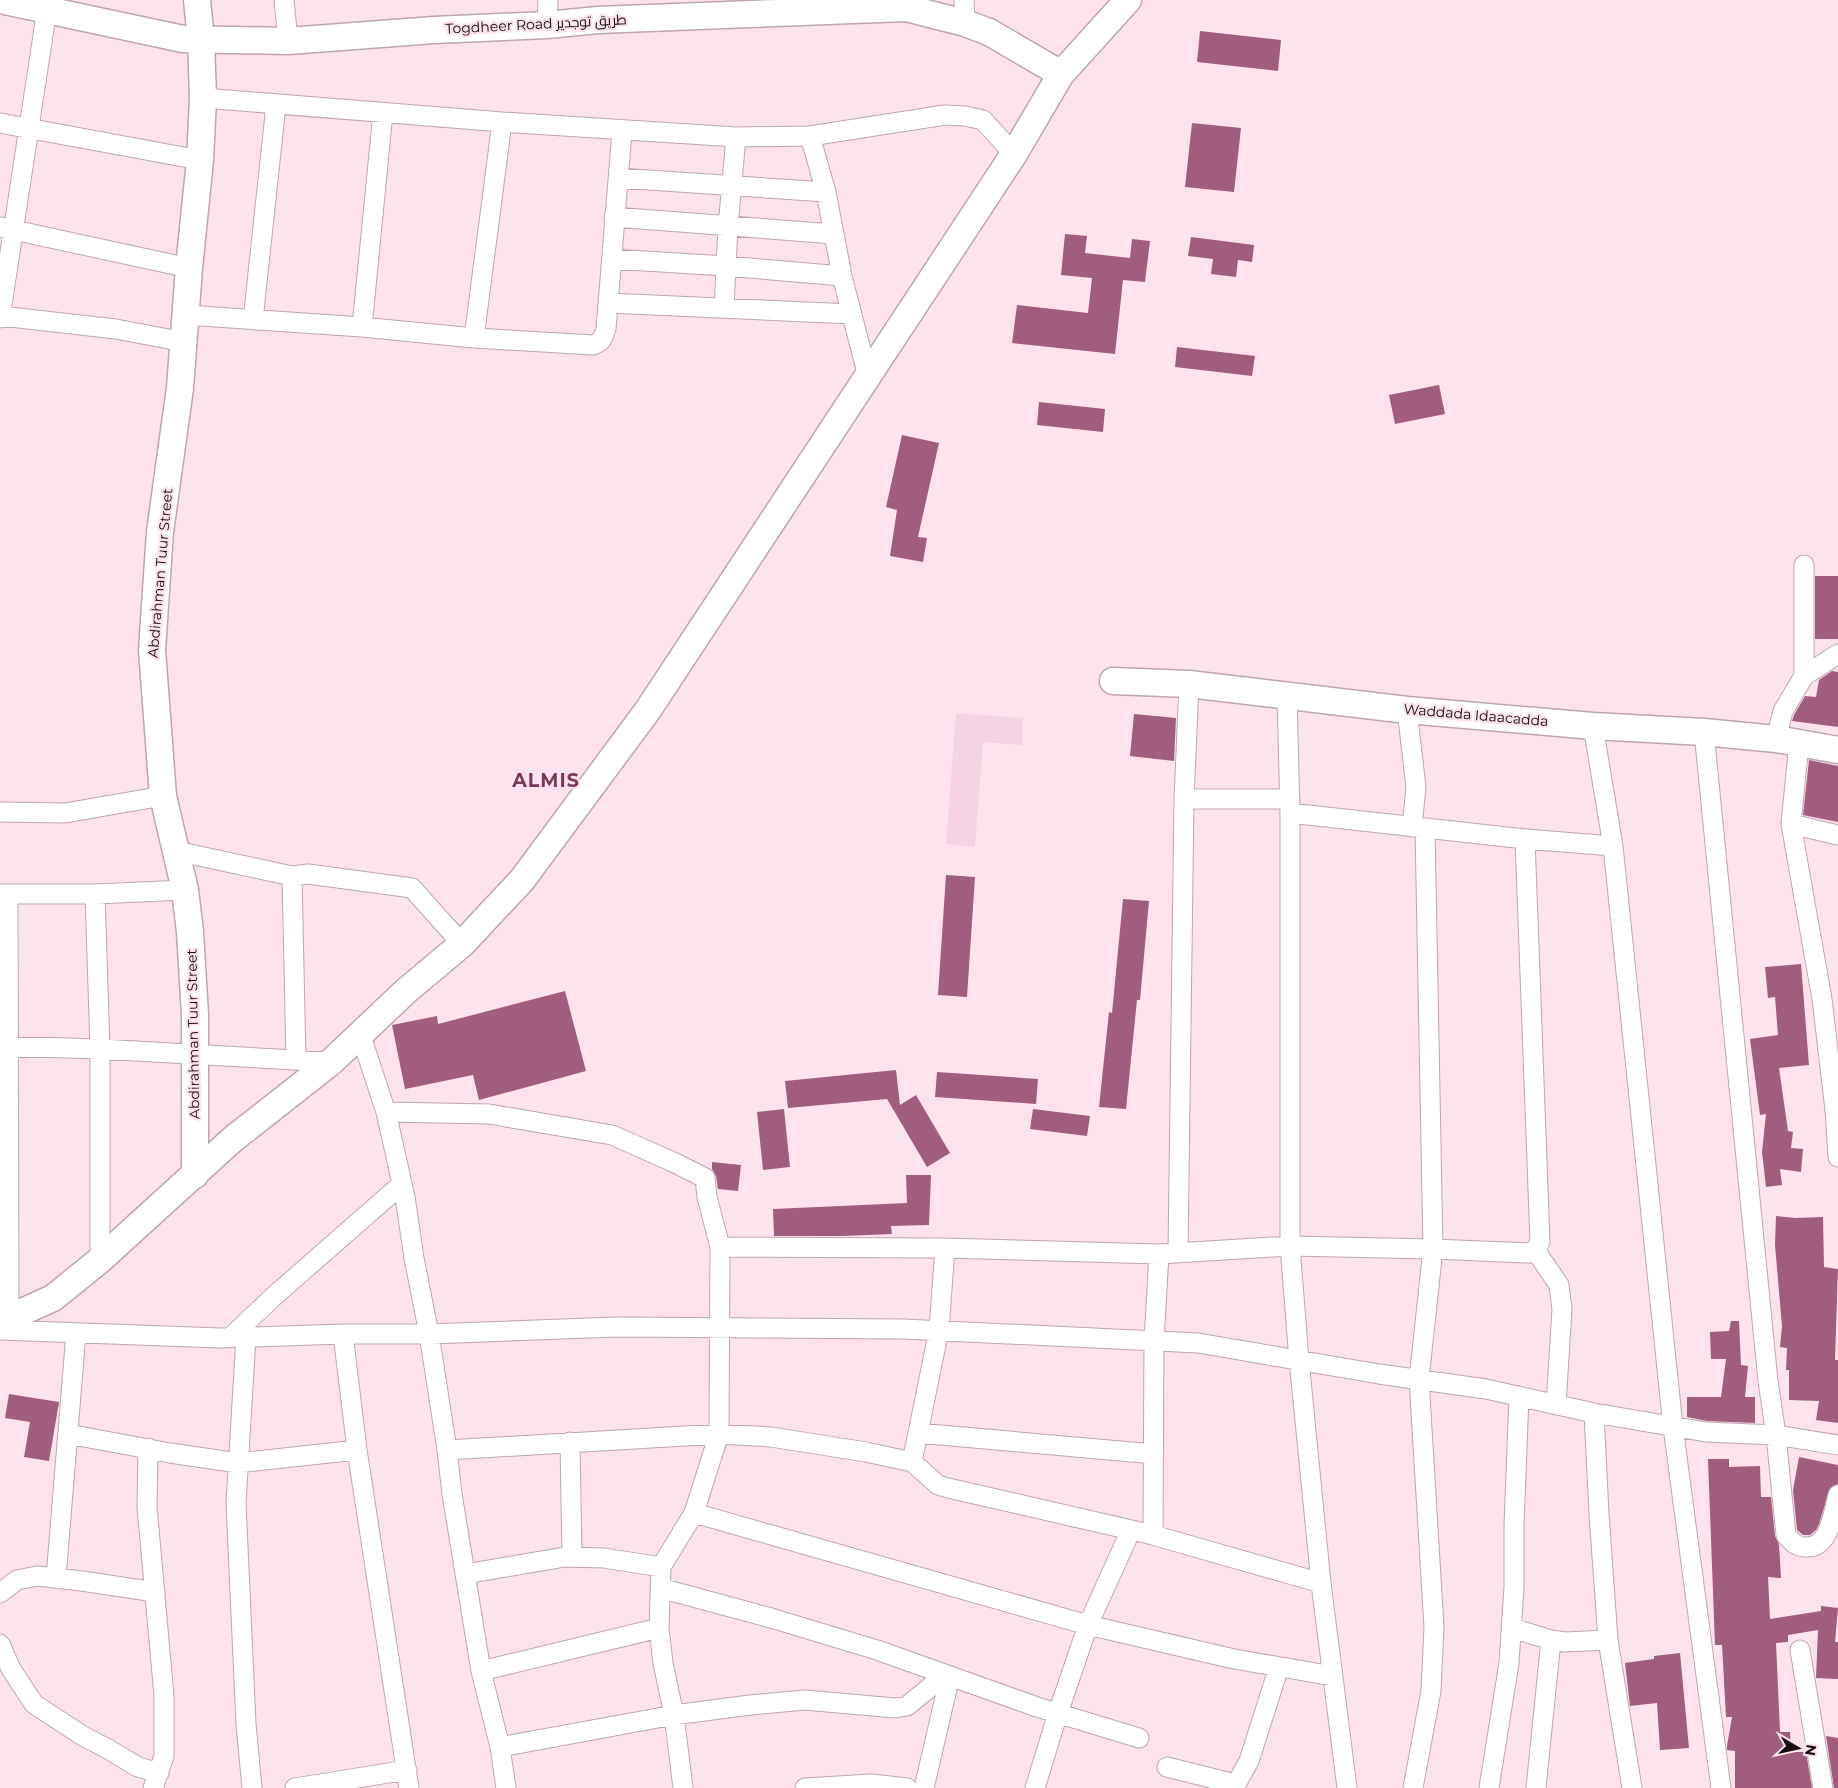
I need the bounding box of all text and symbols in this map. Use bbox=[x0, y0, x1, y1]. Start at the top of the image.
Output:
street label: Togdheer Road طريق توجدير bbox=[445, 10, 627, 38]
street label: Abdirahman Tuur Street bbox=[144, 487, 176, 658]
street label: Waddada Idaacadda bbox=[1403, 700, 1549, 730]
district label: ALMIS bbox=[511, 769, 580, 792]
street label: Abdirahman Tuur Street bbox=[183, 949, 203, 1119]
north arrow bbox=[1773, 1723, 1823, 1773]
text: N bbox=[1801, 1743, 1821, 1757]

